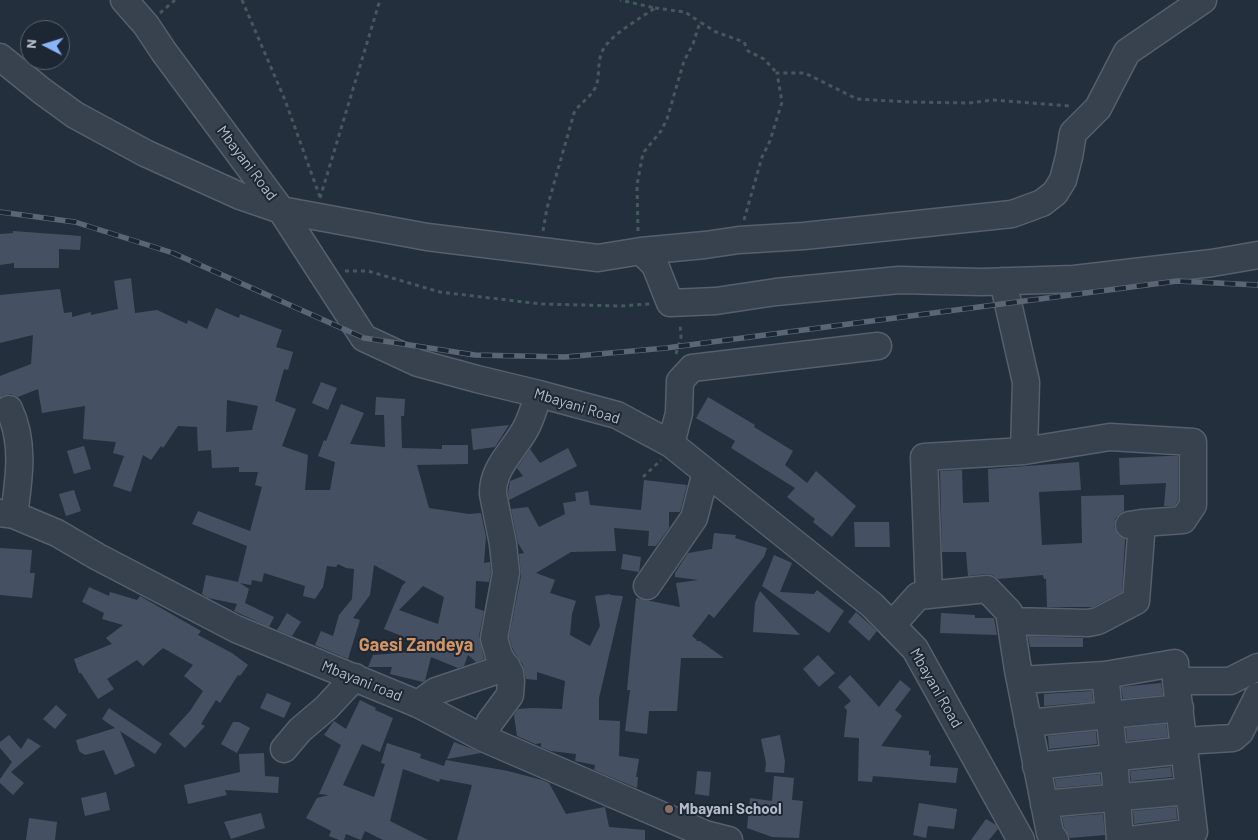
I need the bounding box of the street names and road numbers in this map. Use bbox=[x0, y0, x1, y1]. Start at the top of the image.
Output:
street label: Mbayani Road bbox=[213, 122, 281, 204]
street label: Mbayani Road bbox=[532, 384, 622, 428]
street label: Mbayani Road bbox=[906, 645, 966, 731]
street label: Mbayani road bbox=[319, 657, 405, 705]

